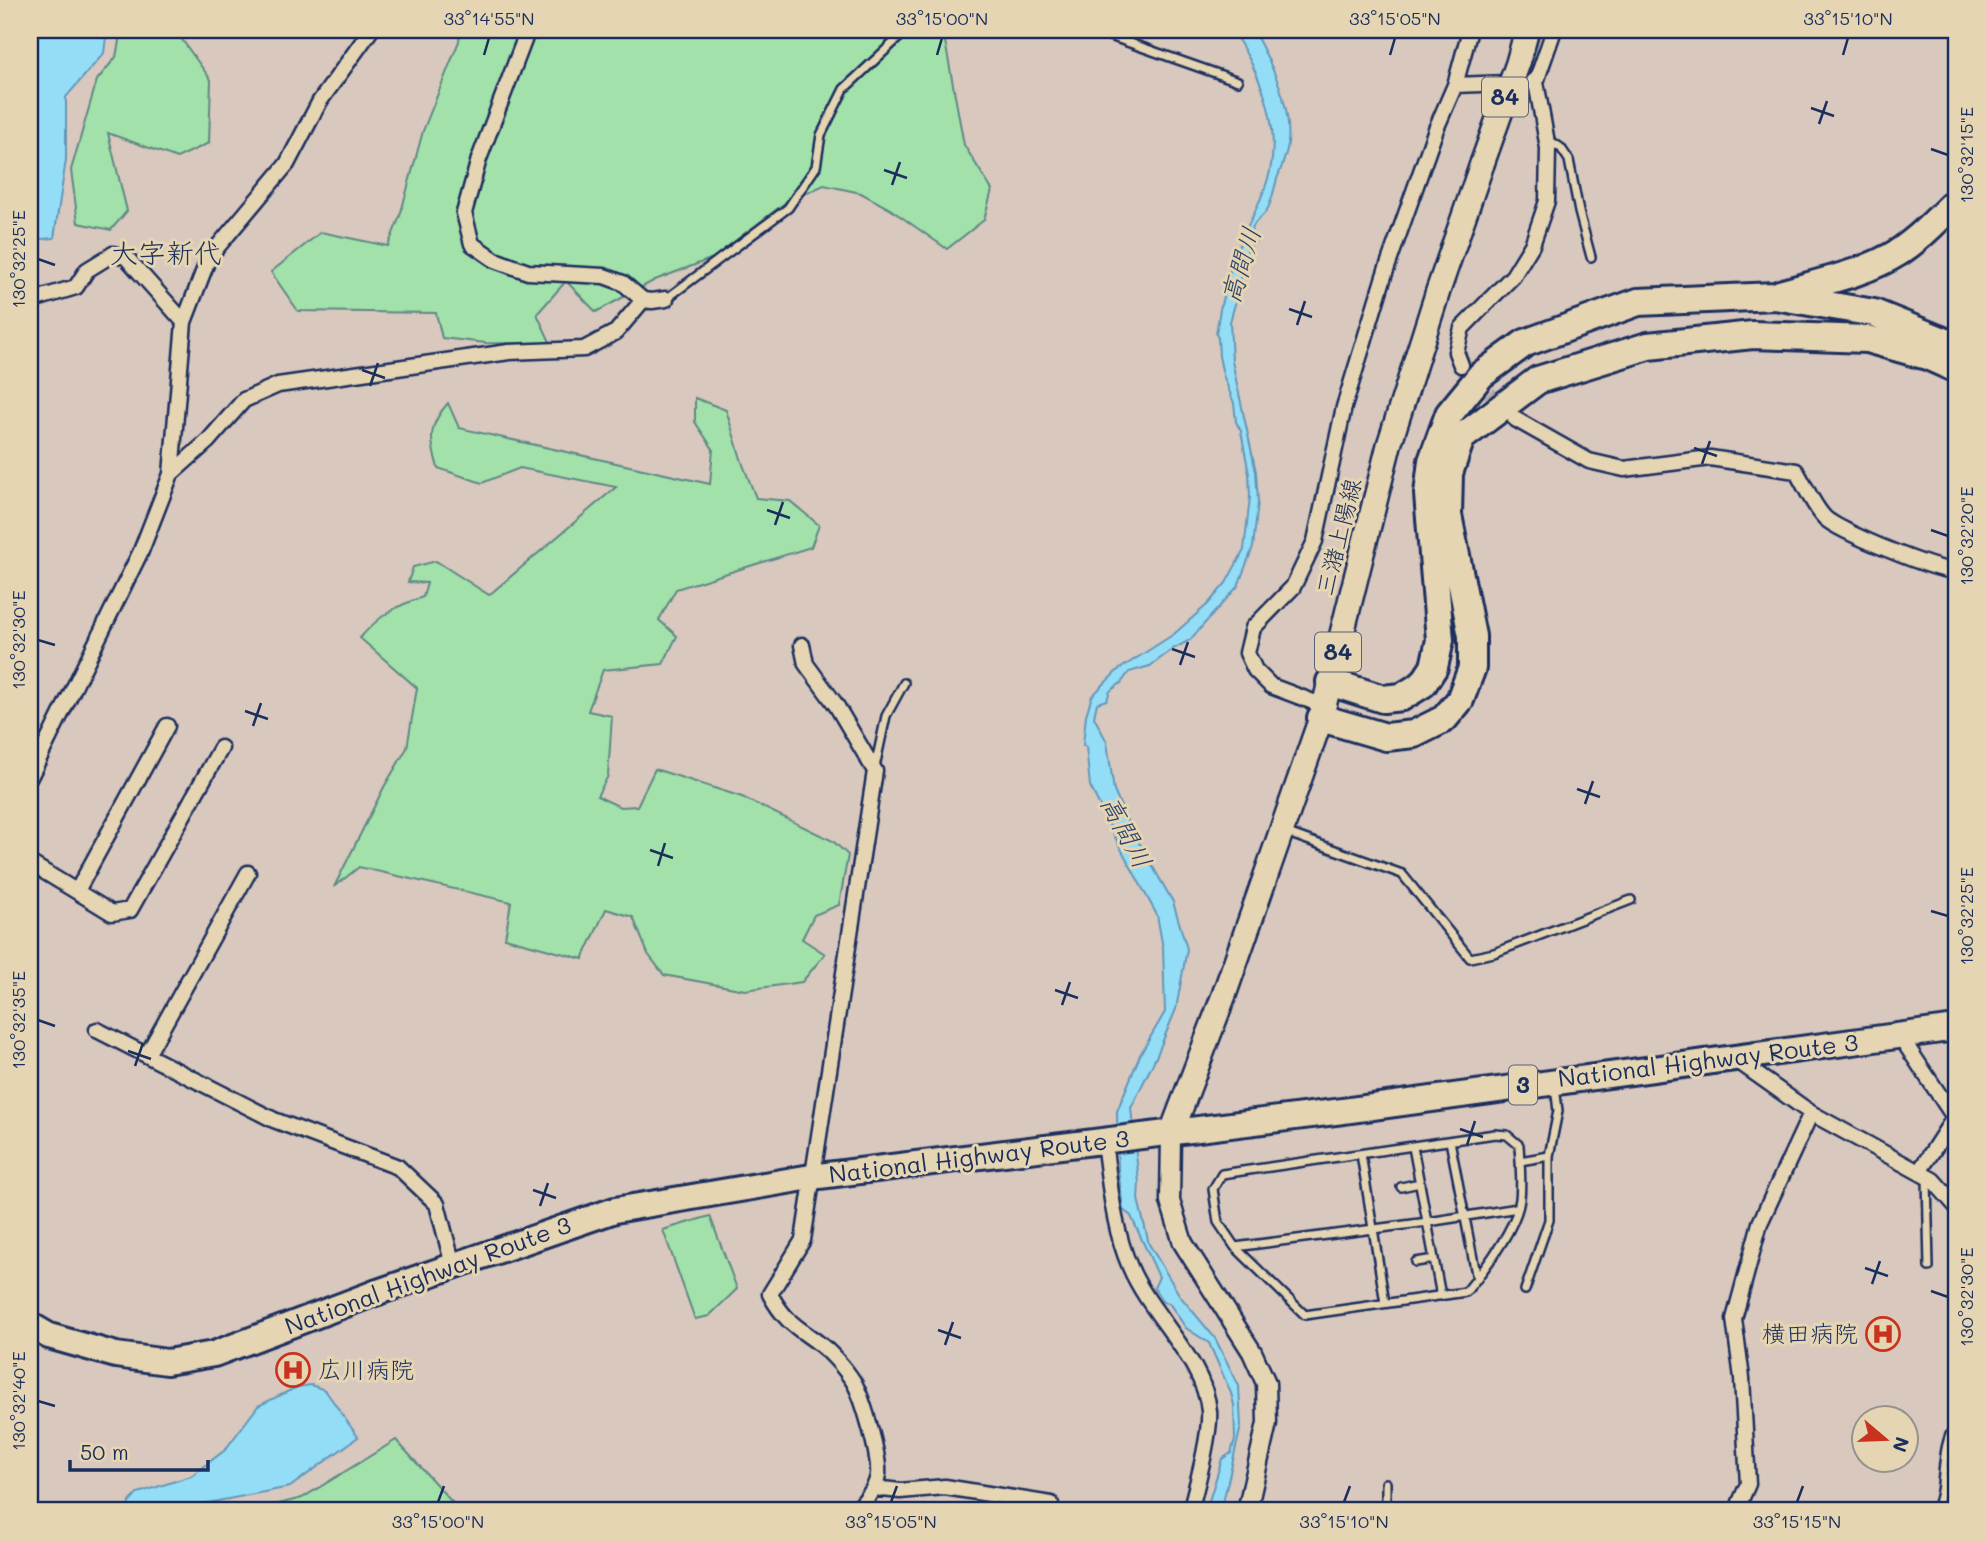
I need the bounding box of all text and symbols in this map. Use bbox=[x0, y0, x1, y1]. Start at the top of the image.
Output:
text: 33°14'55"N bbox=[443, 6, 535, 30]
text: 33°15'00"N bbox=[896, 6, 988, 30]
text: 33°15'05"N bbox=[1349, 6, 1441, 30]
text: 33°15'10"N bbox=[1803, 6, 1893, 30]
road number: 84 bbox=[1482, 78, 1528, 116]
text: 130°32'15"E bbox=[1954, 107, 1978, 203]
text: 130°32'25"E bbox=[6, 210, 30, 308]
water label: 高間川 bbox=[1212, 222, 1268, 307]
district label: 大字新代 bbox=[110, 234, 222, 270]
street label: 三潴上陽線 bbox=[1308, 475, 1367, 599]
text: 130°32'20"E bbox=[1954, 487, 1978, 585]
text: 130°32'30"E bbox=[6, 590, 30, 690]
road number: 84 bbox=[1315, 632, 1361, 672]
water label: 高間川 bbox=[1094, 789, 1160, 874]
text: 130°32'25"E bbox=[1954, 867, 1978, 965]
text: 130°32'35"E bbox=[6, 971, 30, 1069]
street label: National Highway Route 3 bbox=[1556, 1026, 1860, 1093]
road number: 3 bbox=[1509, 1066, 1537, 1104]
street label: National Highway Route 3 bbox=[827, 1122, 1131, 1189]
street label: National Highway Route 3 bbox=[280, 1208, 575, 1341]
text: 130°32'30"E bbox=[1954, 1247, 1978, 1347]
hospital icon: 横田病院 bbox=[1864, 1315, 1902, 1353]
place label: 横田病院 bbox=[1762, 1317, 1858, 1348]
text: 130°32'40"E bbox=[6, 1351, 30, 1451]
hospital icon: 広川病院 bbox=[274, 1351, 312, 1389]
place label: 広川病院 bbox=[318, 1353, 414, 1384]
north arrow bbox=[1850, 1404, 1920, 1474]
scale bar bbox=[70, 1429, 208, 1473]
text: N bbox=[1887, 1434, 1916, 1456]
text: 50 m bbox=[80, 1438, 129, 1465]
text: 33°15'00"N bbox=[392, 1509, 484, 1533]
text: 33°15'05"N bbox=[845, 1509, 937, 1533]
text: 33°15'10"N bbox=[1299, 1509, 1389, 1533]
text: 33°15'15"N bbox=[1753, 1509, 1841, 1533]

